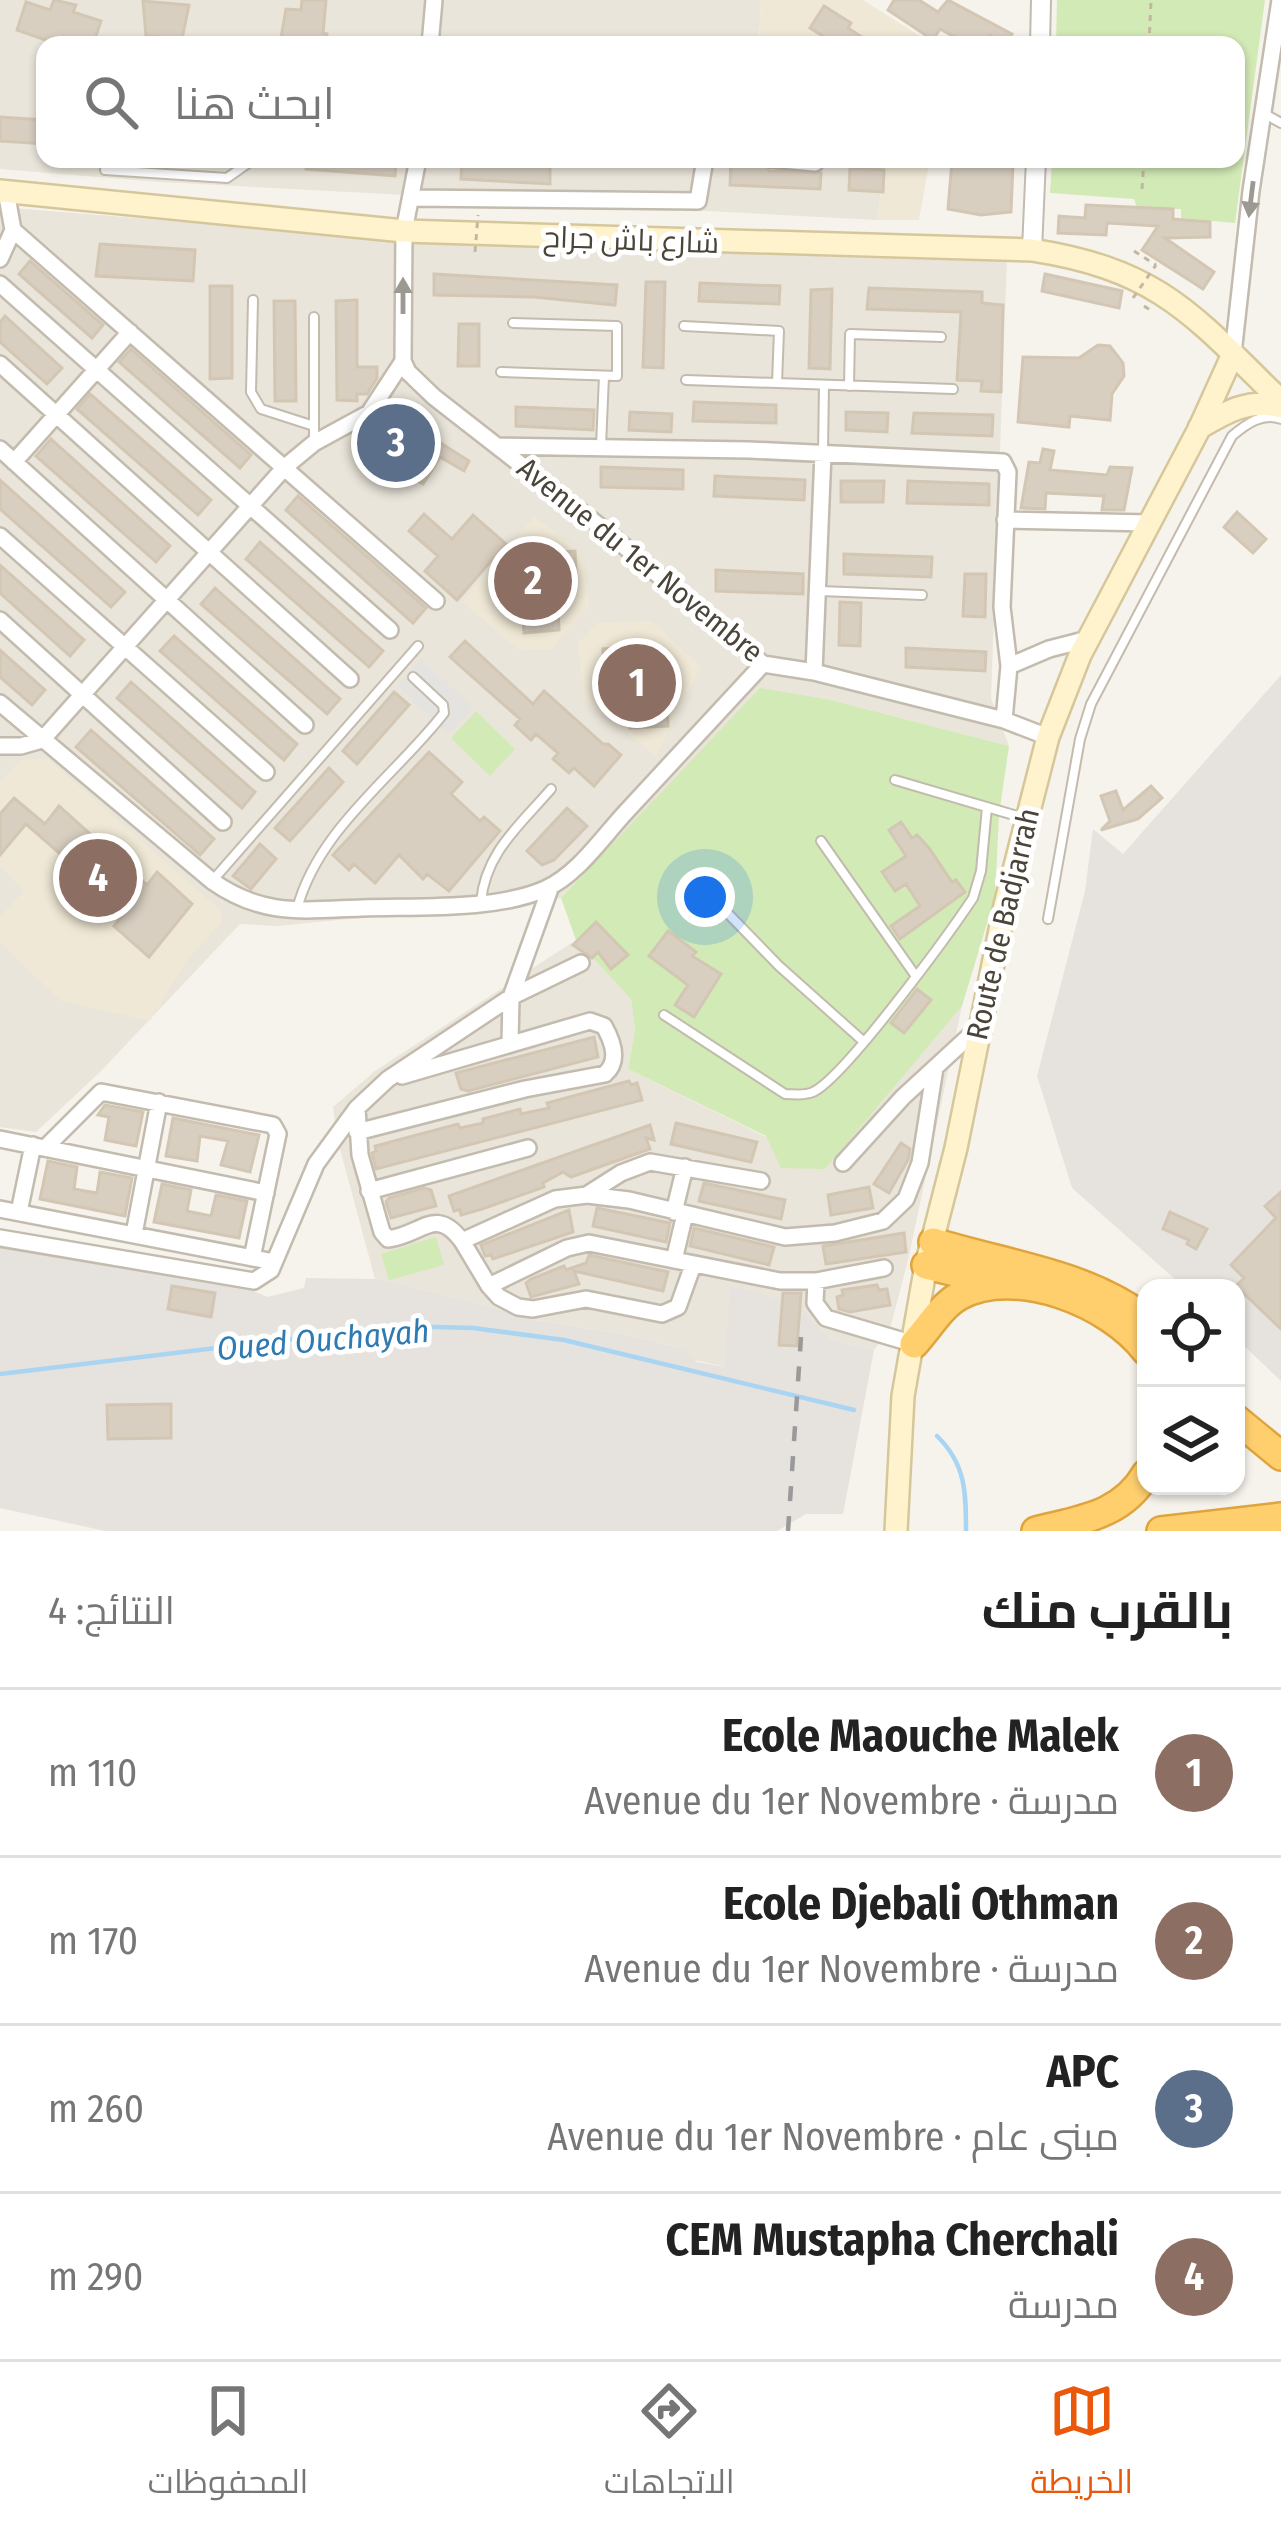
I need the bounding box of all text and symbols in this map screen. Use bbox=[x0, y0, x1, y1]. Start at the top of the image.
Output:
search box bbox=[36, 36, 1245, 168]
icon: search bbox=[78, 69, 144, 135]
text: ابحث هنا bbox=[174, 77, 335, 131]
one-way arrow bbox=[1241, 181, 1260, 218]
street label: شارع باش جراح bbox=[542, 219, 720, 263]
one-way arrow bbox=[394, 276, 413, 314]
pin: 3 bbox=[357, 398, 435, 488]
street label: Avenue du 1er Novembre bbox=[510, 450, 770, 670]
pin: 2 bbox=[494, 536, 572, 626]
pin: 1 bbox=[598, 638, 676, 728]
street label: Route de Badjarrah bbox=[959, 805, 1047, 1043]
pin: 4 bbox=[59, 833, 137, 923]
your location bbox=[675, 867, 735, 927]
map controls bbox=[1137, 1279, 1245, 1495]
button: locate bbox=[1137, 1279, 1245, 1387]
water label: Oued Ouchayah bbox=[215, 1311, 431, 1369]
button: layers bbox=[1137, 1387, 1245, 1495]
text: بالقرب منك bbox=[982, 1580, 1233, 1642]
text: النتائج: 4 bbox=[48, 1588, 175, 1634]
text: Ecole Maouche Malek bbox=[722, 1709, 1119, 1763]
text: 110 m bbox=[48, 1750, 137, 1796]
text: 1 bbox=[1186, 1750, 1202, 1796]
text: مدرسة · Avenue du 1er Novembre bbox=[584, 1778, 1119, 1824]
text: Ecole Djebali Othman bbox=[723, 1877, 1119, 1931]
text: 170 m bbox=[48, 1918, 138, 1964]
text: 2 bbox=[1185, 1918, 1203, 1964]
text: مدرسة · Avenue du 1er Novembre bbox=[584, 1946, 1119, 1992]
text: APC bbox=[1047, 2045, 1119, 2099]
text: 260 m bbox=[48, 2086, 144, 2132]
text: 3 bbox=[1185, 2086, 1203, 2132]
text: مبنى عام · Avenue du 1er Novembre bbox=[547, 2114, 1119, 2160]
text: CEM Mustapha Cherchali bbox=[666, 2213, 1119, 2267]
text: 290 m bbox=[48, 2254, 143, 2300]
text: 4 bbox=[1184, 2254, 1204, 2300]
text: مدرسة bbox=[1008, 2282, 1119, 2328]
tab: المحفوظات bbox=[148, 2378, 308, 2512]
tab: الاتجاهات bbox=[604, 2378, 735, 2512]
tab: الخريطة bbox=[1030, 2378, 1133, 2512]

